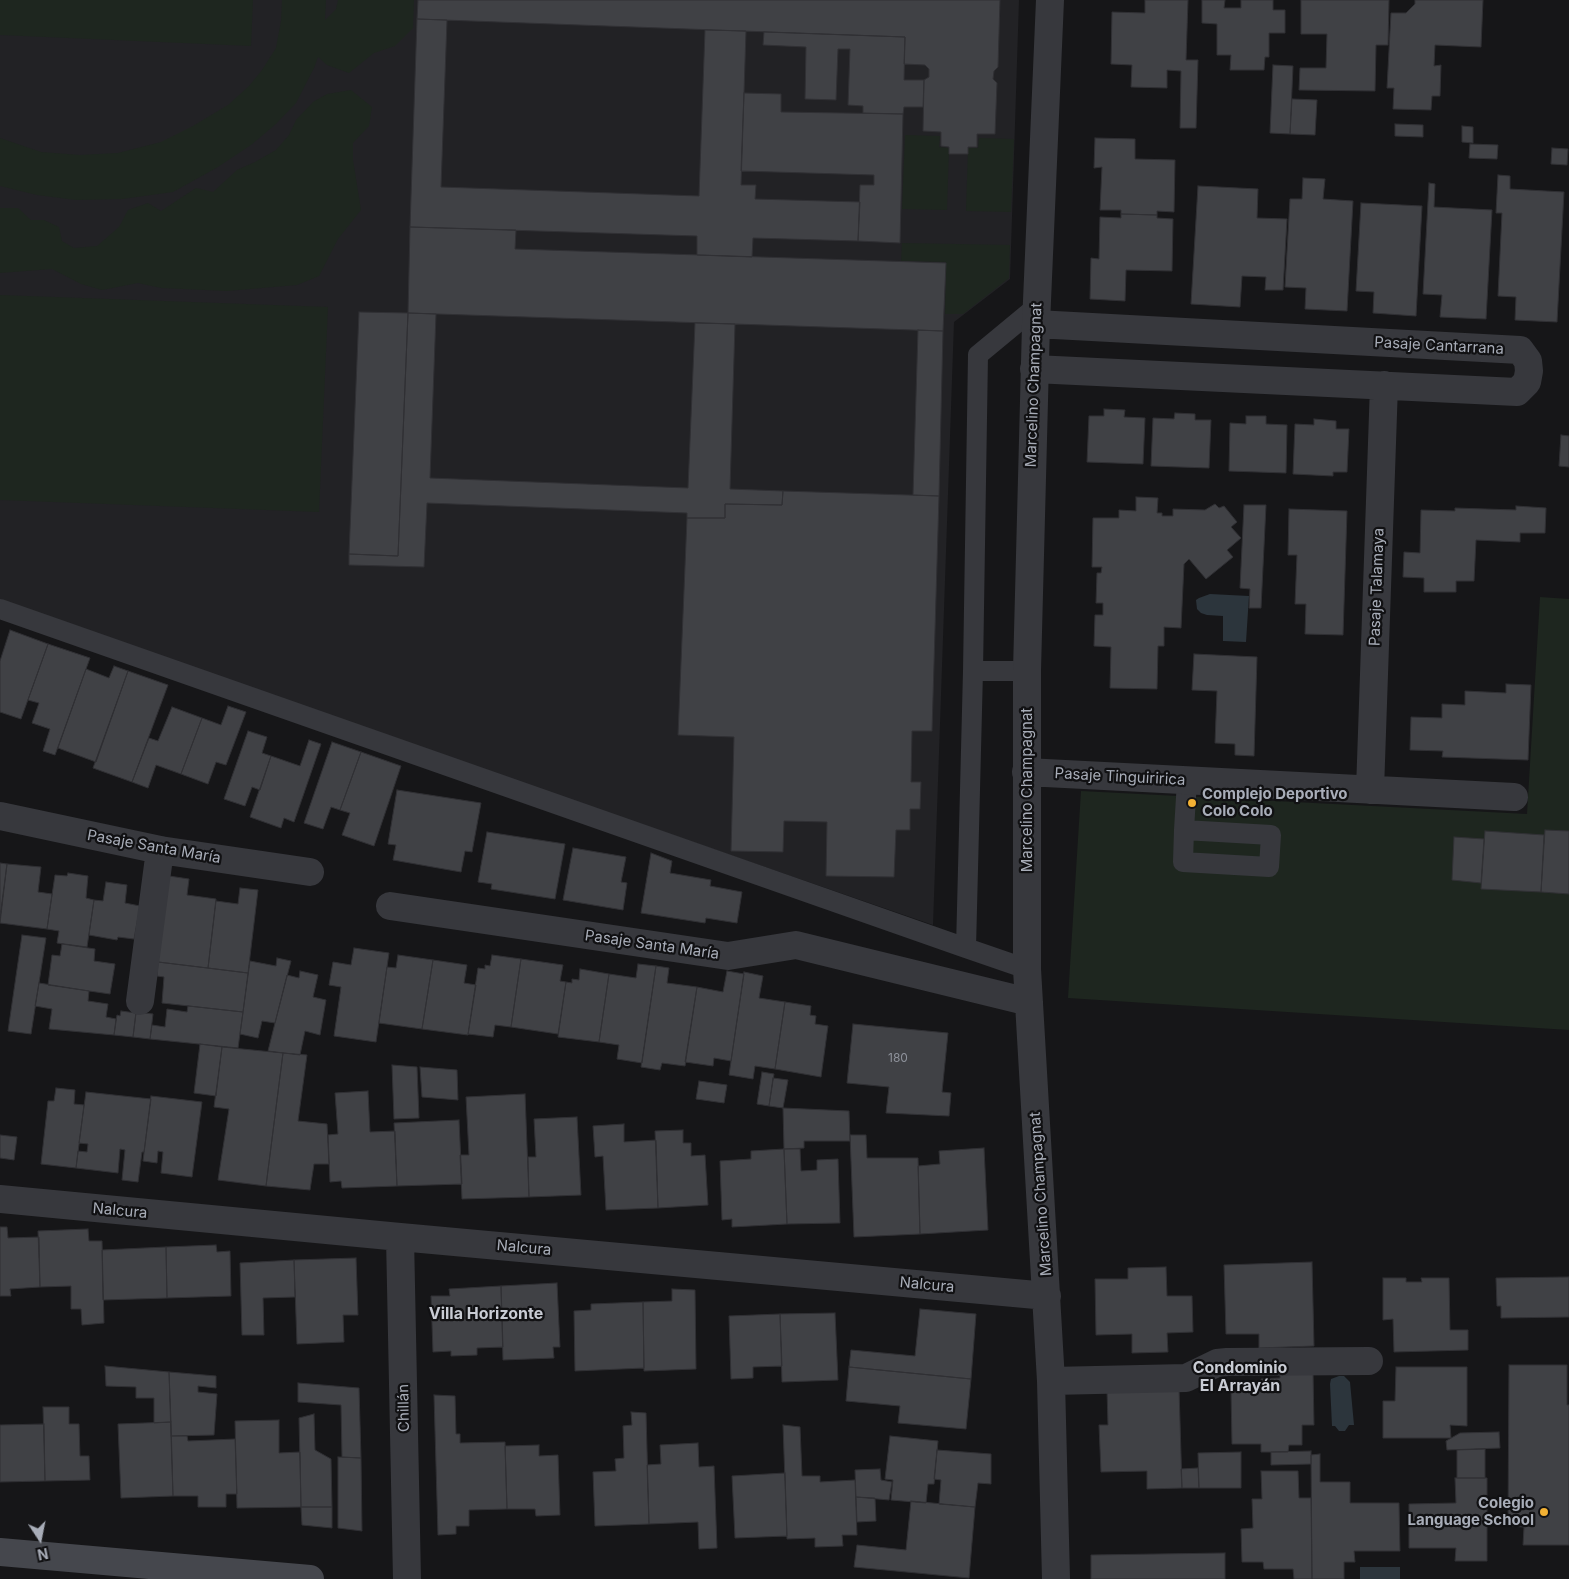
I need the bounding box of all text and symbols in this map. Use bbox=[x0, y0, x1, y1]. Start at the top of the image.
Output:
street label: Marcelino Champagnat bbox=[1022, 302, 1046, 468]
street label: Pasaje Cantarrana bbox=[1374, 334, 1504, 358]
street label: Pasaje Talamaya bbox=[1366, 528, 1388, 646]
street label: Marcelino Champagnat bbox=[1018, 708, 1036, 872]
street label: Pasaje Tinguiririca bbox=[1054, 765, 1186, 789]
place label: Complejo Deportivo Colo Colo bbox=[1202, 785, 1348, 820]
marker: Complejo Deportivo Colo Colo bbox=[1186, 797, 1198, 809]
street label: Pasaje Santa María bbox=[86, 826, 222, 868]
street label: Pasaje Santa María bbox=[584, 927, 720, 963]
house number: 180 bbox=[888, 1051, 908, 1065]
street label: Marcelino Champagnat bbox=[1026, 1111, 1056, 1277]
street label: Nalcura bbox=[92, 1200, 148, 1222]
street label: Nalcura bbox=[496, 1237, 552, 1259]
street label: Nalcura bbox=[899, 1274, 955, 1296]
district label: Villa Horizonte bbox=[429, 1304, 543, 1324]
district label: Condominio El Arrayán bbox=[1193, 1358, 1287, 1396]
street label: Chillán bbox=[395, 1384, 413, 1432]
place label: Colegio Language School bbox=[1408, 1494, 1534, 1529]
marker: Colegio Language School bbox=[1538, 1506, 1550, 1518]
north arrow bbox=[15, 1514, 65, 1564]
text: N bbox=[36, 1545, 50, 1564]

